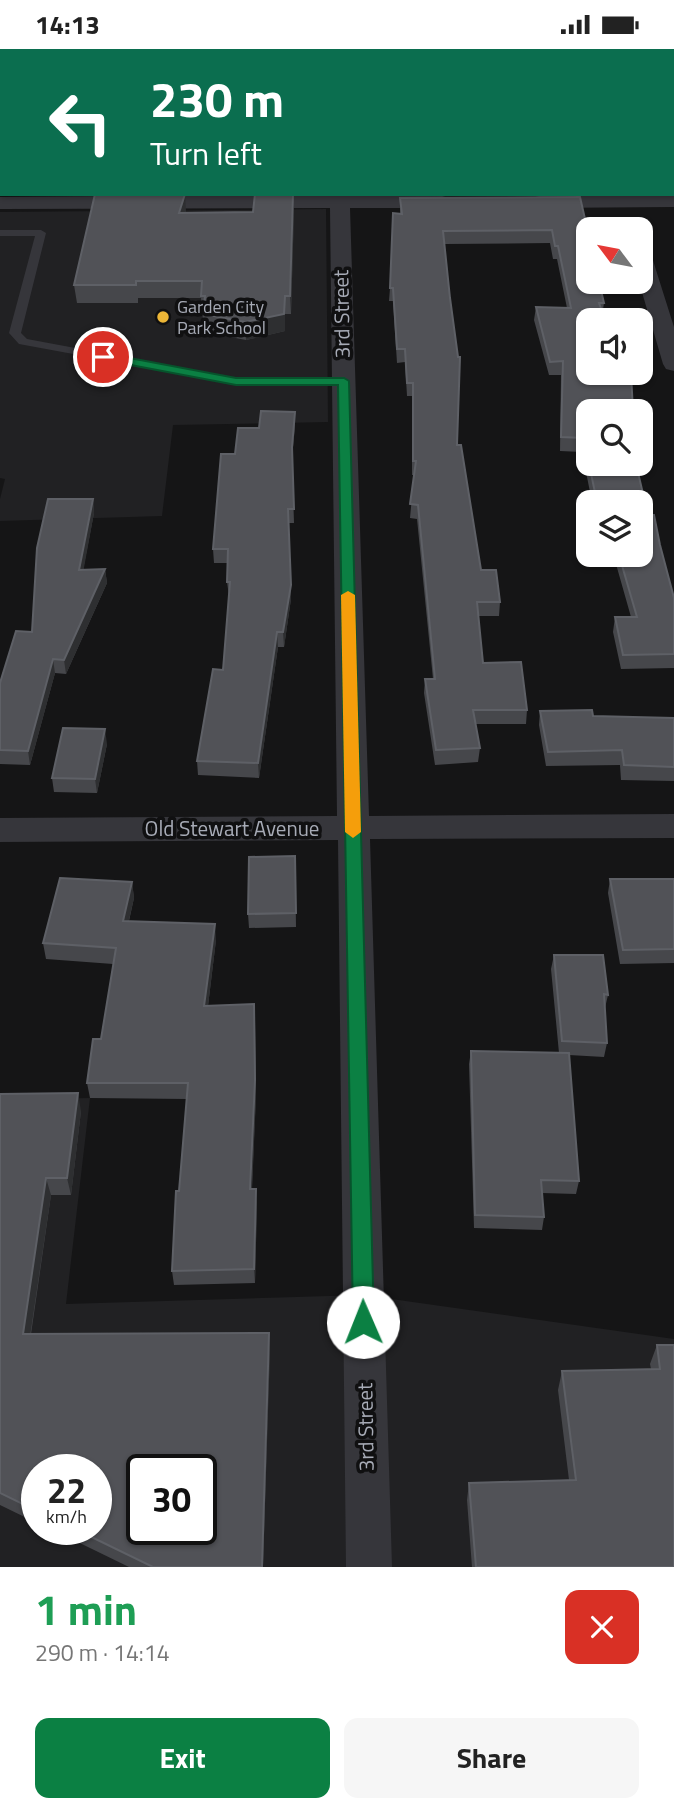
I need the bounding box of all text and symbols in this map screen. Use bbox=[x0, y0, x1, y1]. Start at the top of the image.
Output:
text: 14:13 bbox=[35, 5, 100, 44]
text: 230 m bbox=[150, 61, 284, 136]
icon: left bbox=[35, 77, 126, 168]
text: Turn left bbox=[150, 129, 262, 177]
north arrow bbox=[576, 217, 653, 294]
map controls bbox=[576, 217, 653, 567]
street label: 3rd Street bbox=[324, 269, 358, 359]
place label: Garden City Park School bbox=[177, 293, 266, 341]
button: sound bbox=[576, 308, 653, 385]
marker: Garden City Park School bbox=[155, 309, 171, 325]
pin bbox=[73, 327, 133, 387]
icon: arrive bbox=[84, 338, 122, 376]
button: search bbox=[576, 399, 653, 476]
button: layers bbox=[576, 490, 653, 567]
street label: Old Stewart Avenue bbox=[145, 812, 319, 844]
position arrow bbox=[326, 1285, 400, 1359]
street label: 3rd Street bbox=[348, 1382, 382, 1472]
speed limit sign: 30 bbox=[126, 1454, 217, 1545]
text: 22 bbox=[47, 1463, 86, 1517]
text: km/h bbox=[46, 1503, 87, 1530]
text: 1 min bbox=[35, 1577, 137, 1641]
button: close bbox=[565, 1590, 639, 1664]
text: 290 m · 14:14 bbox=[35, 1635, 170, 1670]
button: Exit bbox=[35, 1718, 330, 1798]
button: Share bbox=[344, 1718, 639, 1798]

